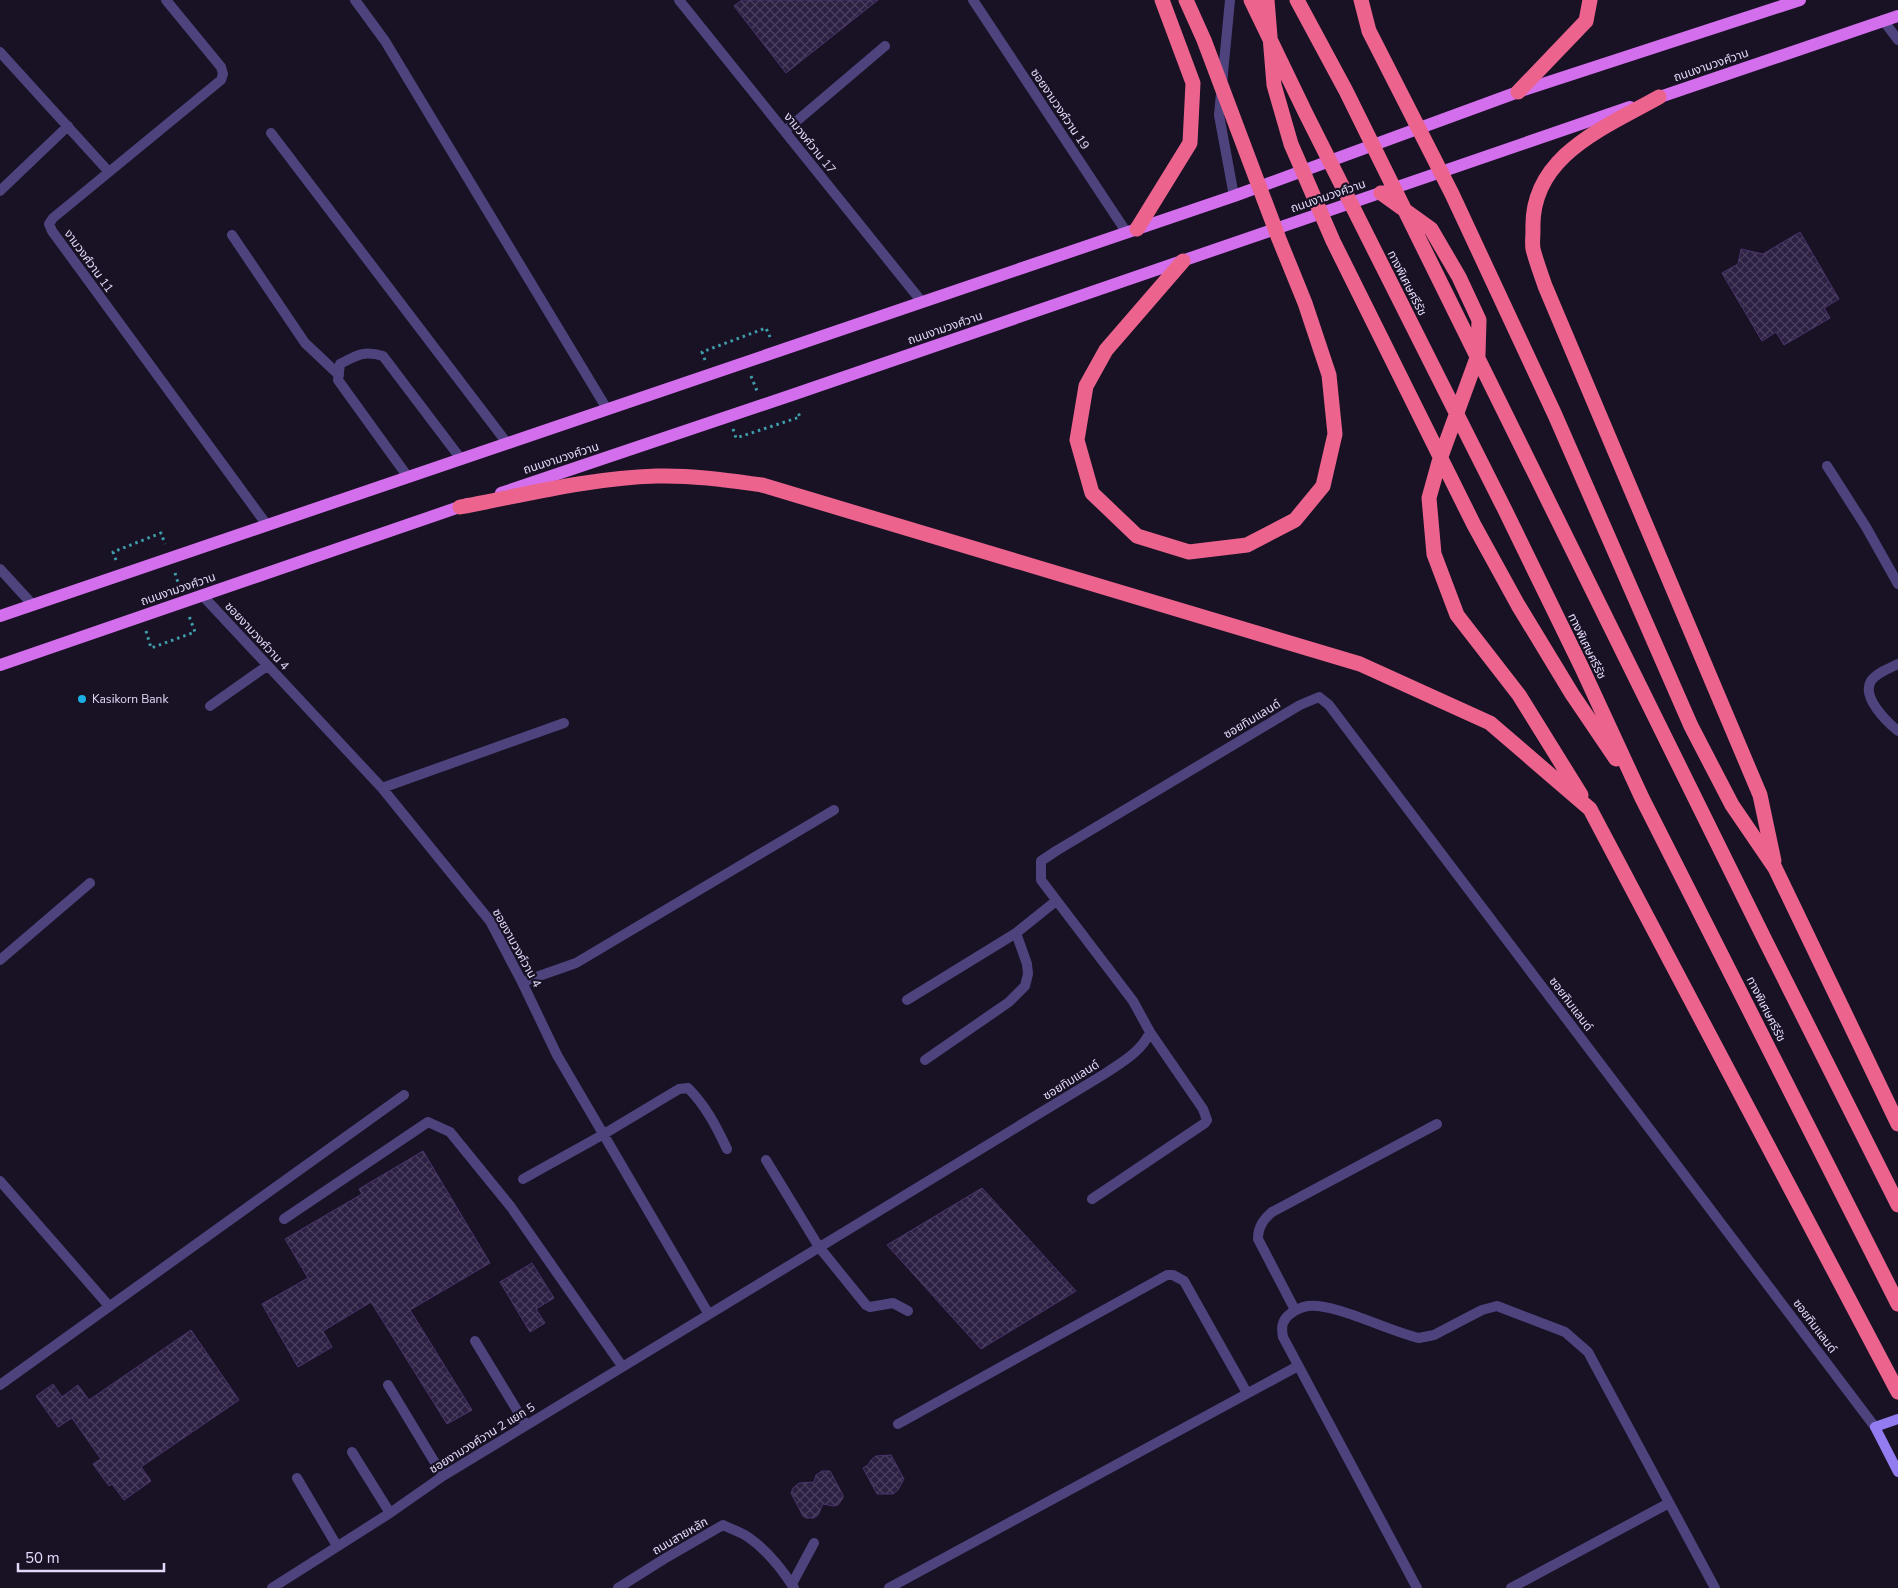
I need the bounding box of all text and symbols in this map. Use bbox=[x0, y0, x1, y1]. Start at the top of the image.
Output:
street label: ถนนงามวงศ์วาน bbox=[1671, 45, 1751, 85]
street label: ซอยงามวงศ์วาน 19 bbox=[1027, 65, 1093, 153]
street label: งามวงศ์วาน 17 bbox=[780, 109, 840, 177]
street label: ถนนงามวงศ์วาน bbox=[1288, 176, 1368, 216]
street label: งามวงศ์วาน 11 bbox=[61, 226, 117, 296]
street label: ทางพิเศษศรีรัช bbox=[1384, 248, 1430, 318]
street label: ถนนงามวงศ์วาน bbox=[905, 308, 985, 348]
street label: ถนนงามวงศ์วาน bbox=[521, 438, 601, 478]
street label: ถนนงามวงศ์วาน bbox=[138, 569, 218, 609]
street label: ซอยงามวงศ์วาน 4 bbox=[221, 598, 293, 674]
street label: ทางพิเศษศรีรัช bbox=[1564, 610, 1610, 682]
place label: Kasikorn Bank bbox=[92, 691, 169, 707]
marker: Kasikorn Bank bbox=[76, 693, 88, 705]
street label: ซอยทิมแลนด์ bbox=[1221, 696, 1283, 742]
street label: ซอยงามวงศ์วาน 4 bbox=[489, 906, 545, 990]
street label: ซอยทิมแลนด์ bbox=[1545, 974, 1597, 1034]
street label: ทางพิเศษศรีรัช bbox=[1743, 974, 1789, 1044]
street label: ซอยทิมแลนด์ bbox=[1040, 1056, 1102, 1104]
street label: ซอยทิมแลนด์ bbox=[1789, 1296, 1841, 1356]
street label: ซอยงามวงศ์วาน 2 แยก 5 bbox=[426, 1399, 538, 1477]
street label: ถนนสายหลัก bbox=[649, 1514, 711, 1558]
scale bar bbox=[18, 1540, 164, 1572]
text: 50 m bbox=[25, 1548, 60, 1568]

